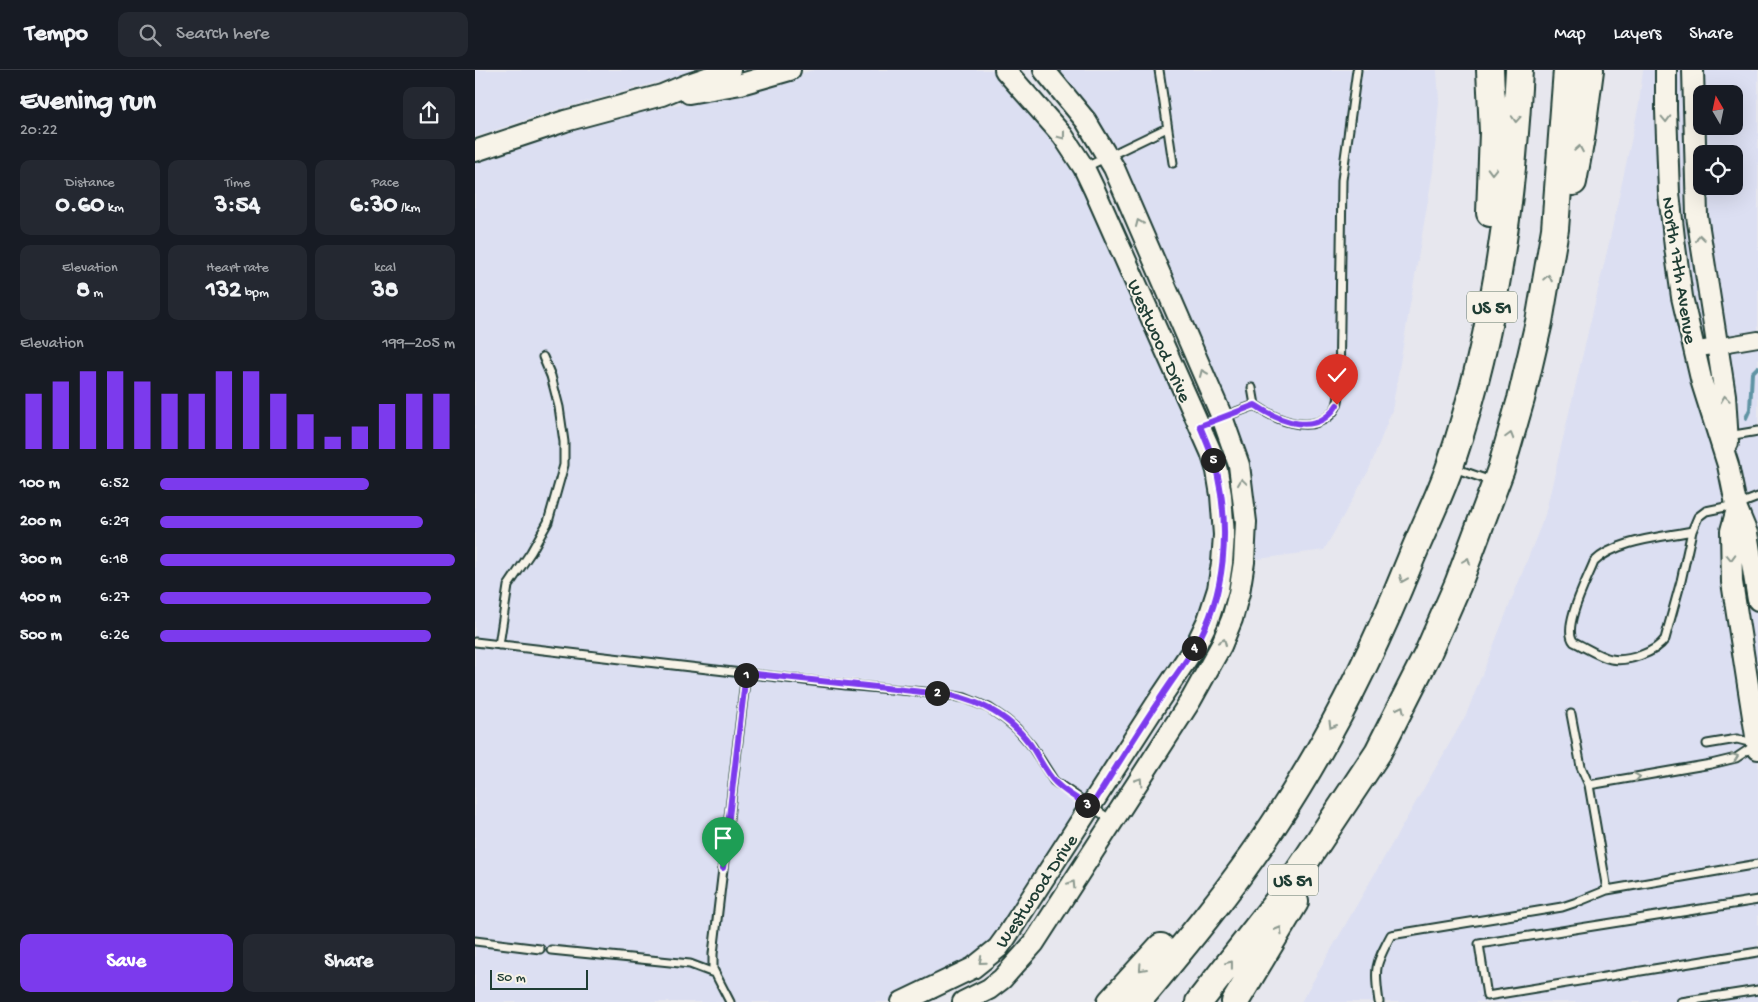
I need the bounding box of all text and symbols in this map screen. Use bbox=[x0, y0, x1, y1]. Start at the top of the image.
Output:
search box bbox=[118, 12, 468, 57]
text: Tempo bbox=[25, 20, 88, 49]
icon: search bbox=[136, 21, 164, 49]
text: Search here bbox=[176, 23, 270, 46]
text: Map bbox=[1554, 24, 1586, 45]
text: Layers bbox=[1614, 24, 1661, 45]
text: Share bbox=[1689, 24, 1733, 45]
north arrow bbox=[1693, 85, 1743, 135]
map controls bbox=[1693, 85, 1743, 195]
text: Evening run bbox=[20, 86, 156, 119]
button: share bbox=[403, 87, 455, 139]
one-way arrow bbox=[1511, 115, 1522, 123]
one-way arrow bbox=[1661, 115, 1671, 123]
text: 20:22 bbox=[20, 122, 58, 141]
one-way arrow bbox=[1057, 130, 1065, 139]
one-way arrow bbox=[1574, 145, 1584, 154]
button: locate bbox=[1693, 145, 1743, 195]
one-way arrow bbox=[1487, 168, 1497, 175]
text: Distance bbox=[65, 175, 115, 192]
text: Time bbox=[225, 175, 250, 192]
text: Pace bbox=[371, 175, 399, 192]
text: 0.60 bbox=[56, 192, 105, 221]
text: 3:54 bbox=[215, 192, 260, 221]
text: 6:30 bbox=[350, 192, 398, 221]
street label: North 17th Avenue bbox=[1655, 195, 1701, 346]
text: km bbox=[105, 200, 124, 217]
text: /km bbox=[398, 200, 420, 217]
one-way arrow bbox=[1135, 219, 1145, 228]
one-way arrow bbox=[1695, 234, 1706, 242]
text: Elevation bbox=[62, 260, 118, 277]
text: Heart rate bbox=[206, 260, 269, 277]
text: kcal bbox=[374, 260, 396, 277]
one-way arrow bbox=[1542, 273, 1552, 282]
street label: Westwood Drive bbox=[1120, 276, 1195, 407]
text: 8 bbox=[76, 277, 90, 306]
text: 132 bbox=[206, 277, 241, 306]
text: 38 bbox=[372, 277, 399, 306]
text: m bbox=[90, 285, 103, 302]
text: bpm bbox=[241, 285, 269, 302]
road number: US 51 bbox=[1467, 292, 1517, 322]
text: Elevation bbox=[20, 335, 84, 354]
text: 199–205 m bbox=[382, 335, 455, 354]
pin bbox=[1316, 354, 1358, 405]
icon: check bbox=[1323, 361, 1351, 389]
one-way arrow bbox=[1199, 369, 1210, 378]
one-way arrow bbox=[1720, 394, 1731, 402]
one-way arrow bbox=[1505, 432, 1515, 441]
pin: 5 bbox=[1201, 448, 1225, 472]
text: 5 bbox=[1210, 452, 1217, 469]
text: 100 m bbox=[20, 475, 60, 494]
text: 6:52 bbox=[100, 475, 129, 494]
one-way arrow bbox=[1237, 478, 1248, 486]
text: 200 m bbox=[20, 513, 61, 532]
text: 6:29 bbox=[100, 513, 129, 532]
text: 300 m bbox=[20, 551, 62, 570]
text: 6:18 bbox=[100, 551, 128, 570]
one-way arrow bbox=[1726, 553, 1736, 561]
one-way arrow bbox=[1461, 557, 1471, 566]
one-way arrow bbox=[1399, 574, 1409, 583]
text: 400 m bbox=[20, 589, 61, 608]
text: 6:27 bbox=[100, 589, 129, 608]
text: 500 m bbox=[20, 627, 62, 646]
text: 6:26 bbox=[100, 627, 129, 646]
pin: 4 bbox=[1181, 636, 1207, 660]
one-way arrow bbox=[1217, 638, 1227, 647]
text: 4 bbox=[1191, 640, 1198, 657]
pin: 1 bbox=[733, 662, 759, 688]
text: 1 bbox=[744, 667, 749, 684]
pin: 2 bbox=[925, 680, 949, 706]
text: 2 bbox=[934, 685, 941, 702]
one-way arrow bbox=[1395, 705, 1405, 714]
one-way arrow bbox=[1329, 720, 1339, 729]
one-way arrow bbox=[1730, 753, 1739, 763]
one-way arrow bbox=[1632, 772, 1641, 782]
one-way arrow bbox=[1133, 777, 1142, 786]
pin: 3 bbox=[1075, 792, 1099, 818]
text: 3 bbox=[1084, 797, 1091, 814]
pin bbox=[702, 817, 744, 868]
icon: arrive bbox=[709, 824, 737, 852]
street label: Westwood Drive bbox=[991, 831, 1085, 953]
road number: US 51 bbox=[1268, 864, 1318, 896]
one-way arrow bbox=[1066, 880, 1075, 890]
one-way arrow bbox=[1272, 927, 1282, 936]
button: Save bbox=[20, 934, 233, 992]
button: Share bbox=[243, 934, 455, 992]
one-way arrow bbox=[979, 956, 988, 965]
one-way arrow bbox=[1224, 961, 1232, 970]
one-way arrow bbox=[1139, 962, 1148, 971]
scale bar bbox=[490, 967, 587, 990]
text: 50 m bbox=[497, 970, 526, 987]

